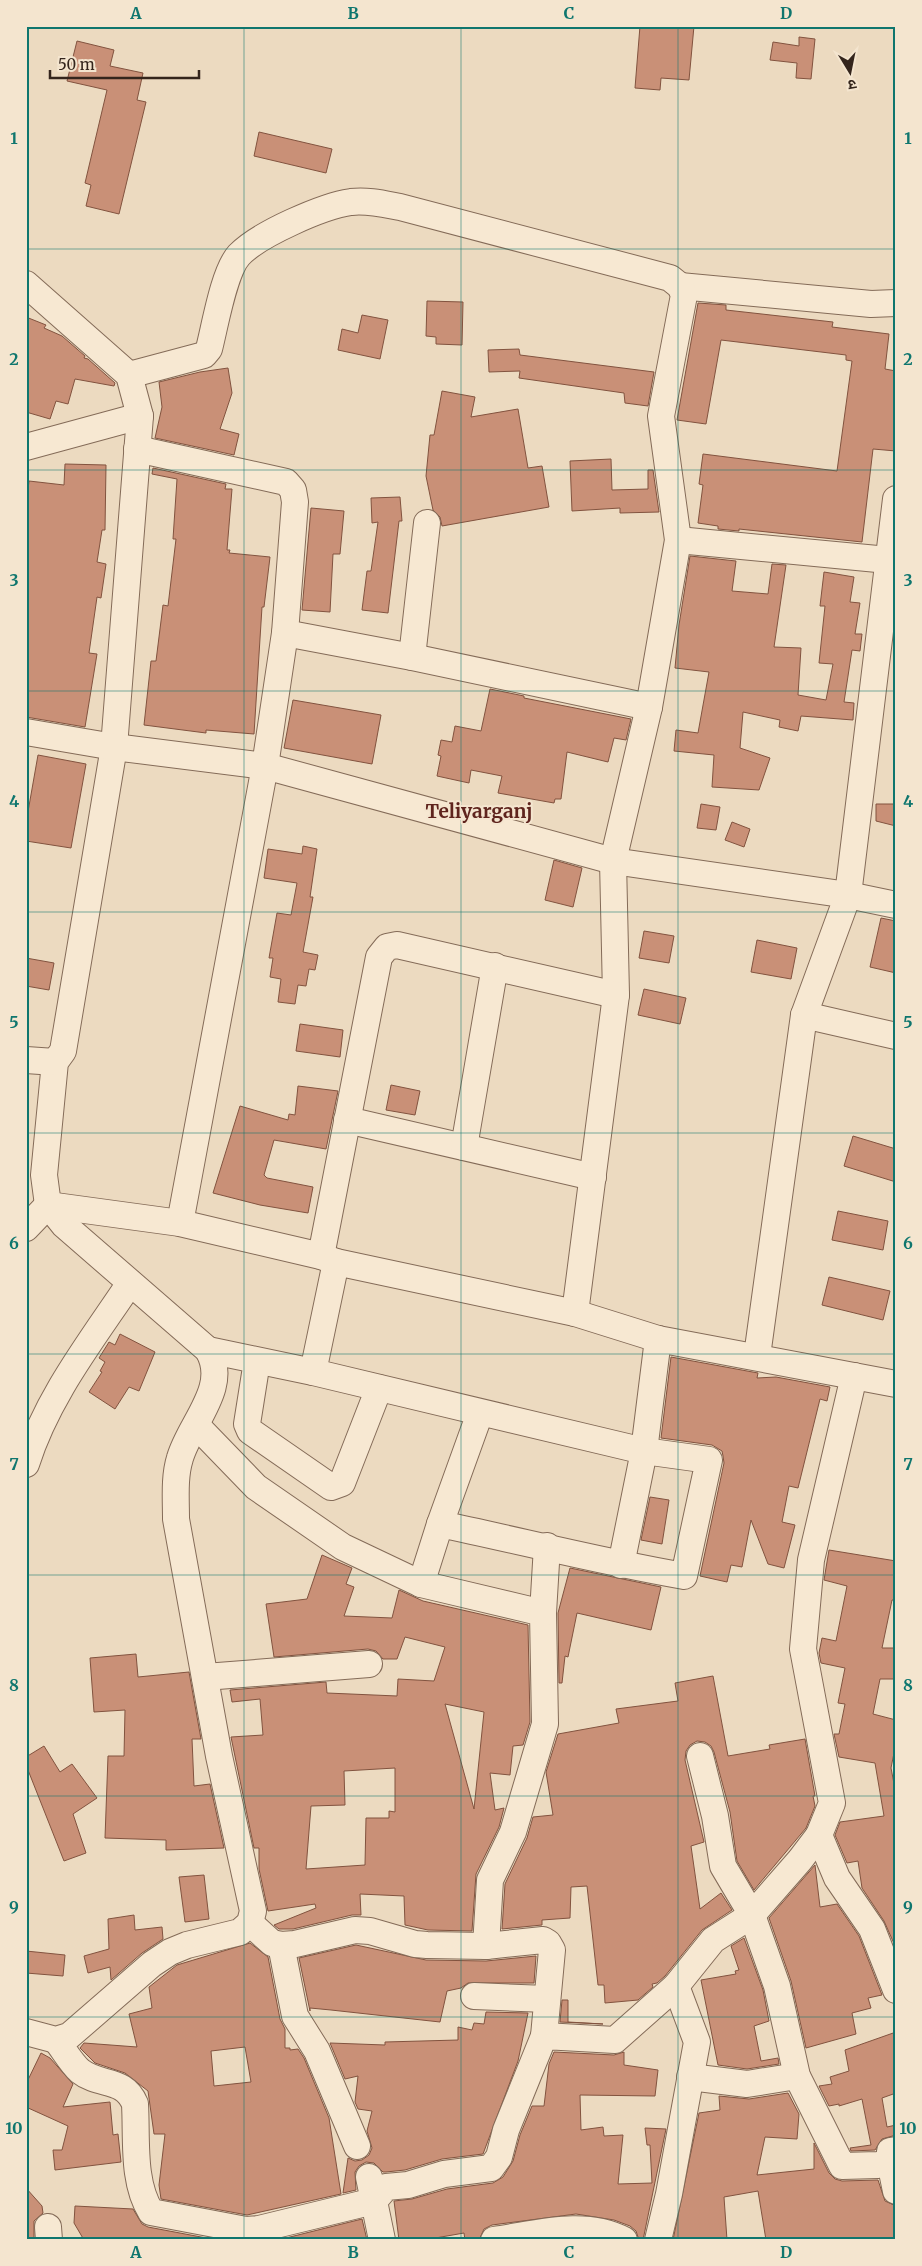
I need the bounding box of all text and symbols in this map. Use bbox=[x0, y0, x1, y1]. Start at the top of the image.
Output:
text: A bbox=[129, 3, 142, 23]
text: B bbox=[347, 3, 359, 23]
text: C bbox=[564, 3, 574, 23]
text: D bbox=[780, 3, 792, 23]
scale bar bbox=[50, 48, 199, 80]
north arrow bbox=[824, 48, 874, 98]
text: 50 m bbox=[58, 55, 95, 74]
text: उ bbox=[846, 75, 858, 95]
text: 1 bbox=[10, 128, 18, 148]
text: 1 bbox=[904, 128, 912, 148]
text: 2 bbox=[9, 349, 19, 369]
text: 2 bbox=[903, 349, 913, 369]
text: 3 bbox=[9, 570, 19, 590]
text: 3 bbox=[903, 570, 913, 590]
text: 4 bbox=[9, 791, 19, 811]
text: 4 bbox=[903, 791, 913, 811]
district label: Teliyarganj bbox=[425, 799, 533, 823]
text: 5 bbox=[9, 1012, 19, 1032]
text: 5 bbox=[903, 1012, 913, 1032]
text: 6 bbox=[9, 1233, 19, 1253]
text: 6 bbox=[903, 1233, 913, 1253]
text: 7 bbox=[9, 1454, 19, 1474]
text: 7 bbox=[903, 1454, 913, 1474]
text: 8 bbox=[9, 1675, 19, 1695]
text: 8 bbox=[903, 1675, 913, 1695]
text: 9 bbox=[9, 1897, 19, 1917]
text: 9 bbox=[903, 1897, 913, 1917]
text: 10 bbox=[5, 2118, 23, 2138]
text: 10 bbox=[899, 2118, 917, 2138]
text: A bbox=[129, 2242, 142, 2262]
text: B bbox=[347, 2242, 359, 2262]
text: C bbox=[564, 2242, 574, 2262]
text: D bbox=[780, 2242, 792, 2262]

